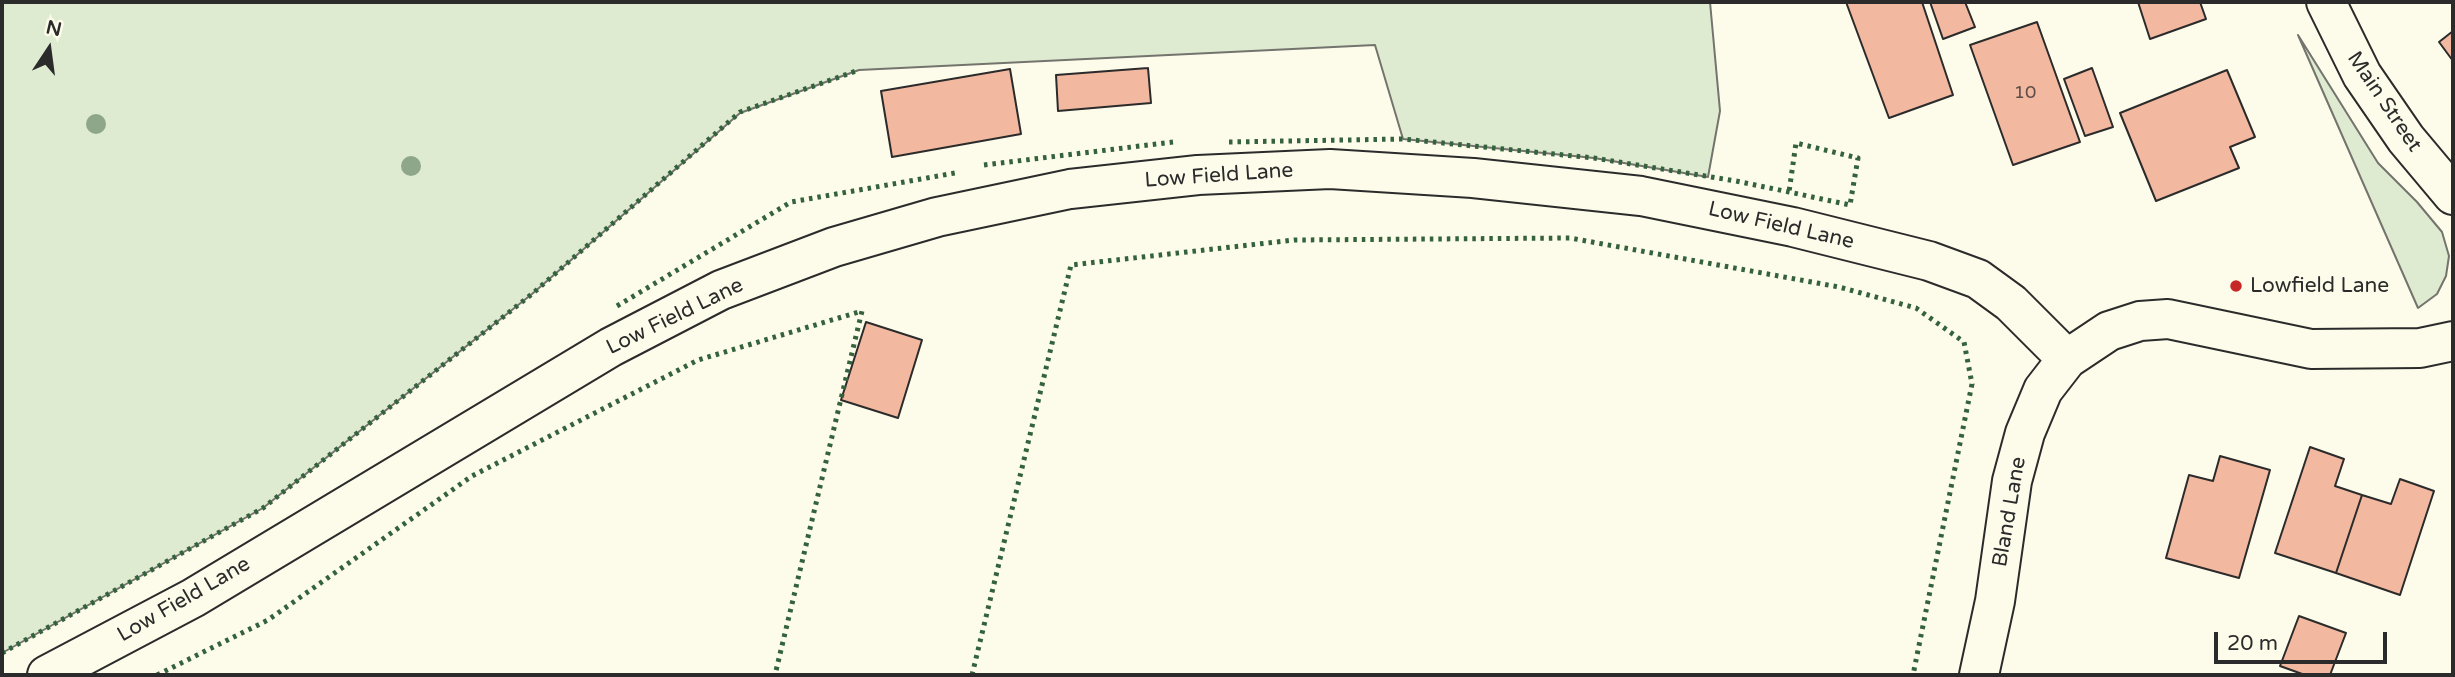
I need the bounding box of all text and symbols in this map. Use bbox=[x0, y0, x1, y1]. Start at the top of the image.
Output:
north arrow bbox=[14, 14, 84, 84]
text: N bbox=[44, 16, 64, 41]
street label: Main Street bbox=[2341, 47, 2427, 157]
house number: 10 bbox=[2014, 82, 2036, 104]
street label: Low Field Lane bbox=[1144, 158, 1294, 194]
street label: Low Field Lane bbox=[1706, 197, 1856, 255]
street label: Low Field Lane bbox=[603, 273, 747, 361]
place label: Lowfield Lane bbox=[2250, 273, 2389, 299]
marker: Lowfield Lane bbox=[2228, 278, 2244, 294]
street label: Bland Lane bbox=[1988, 455, 2032, 569]
street label: Low Field Lane bbox=[113, 552, 255, 648]
scale bar bbox=[2217, 618, 2390, 662]
text: 20 m bbox=[2227, 631, 2278, 656]

